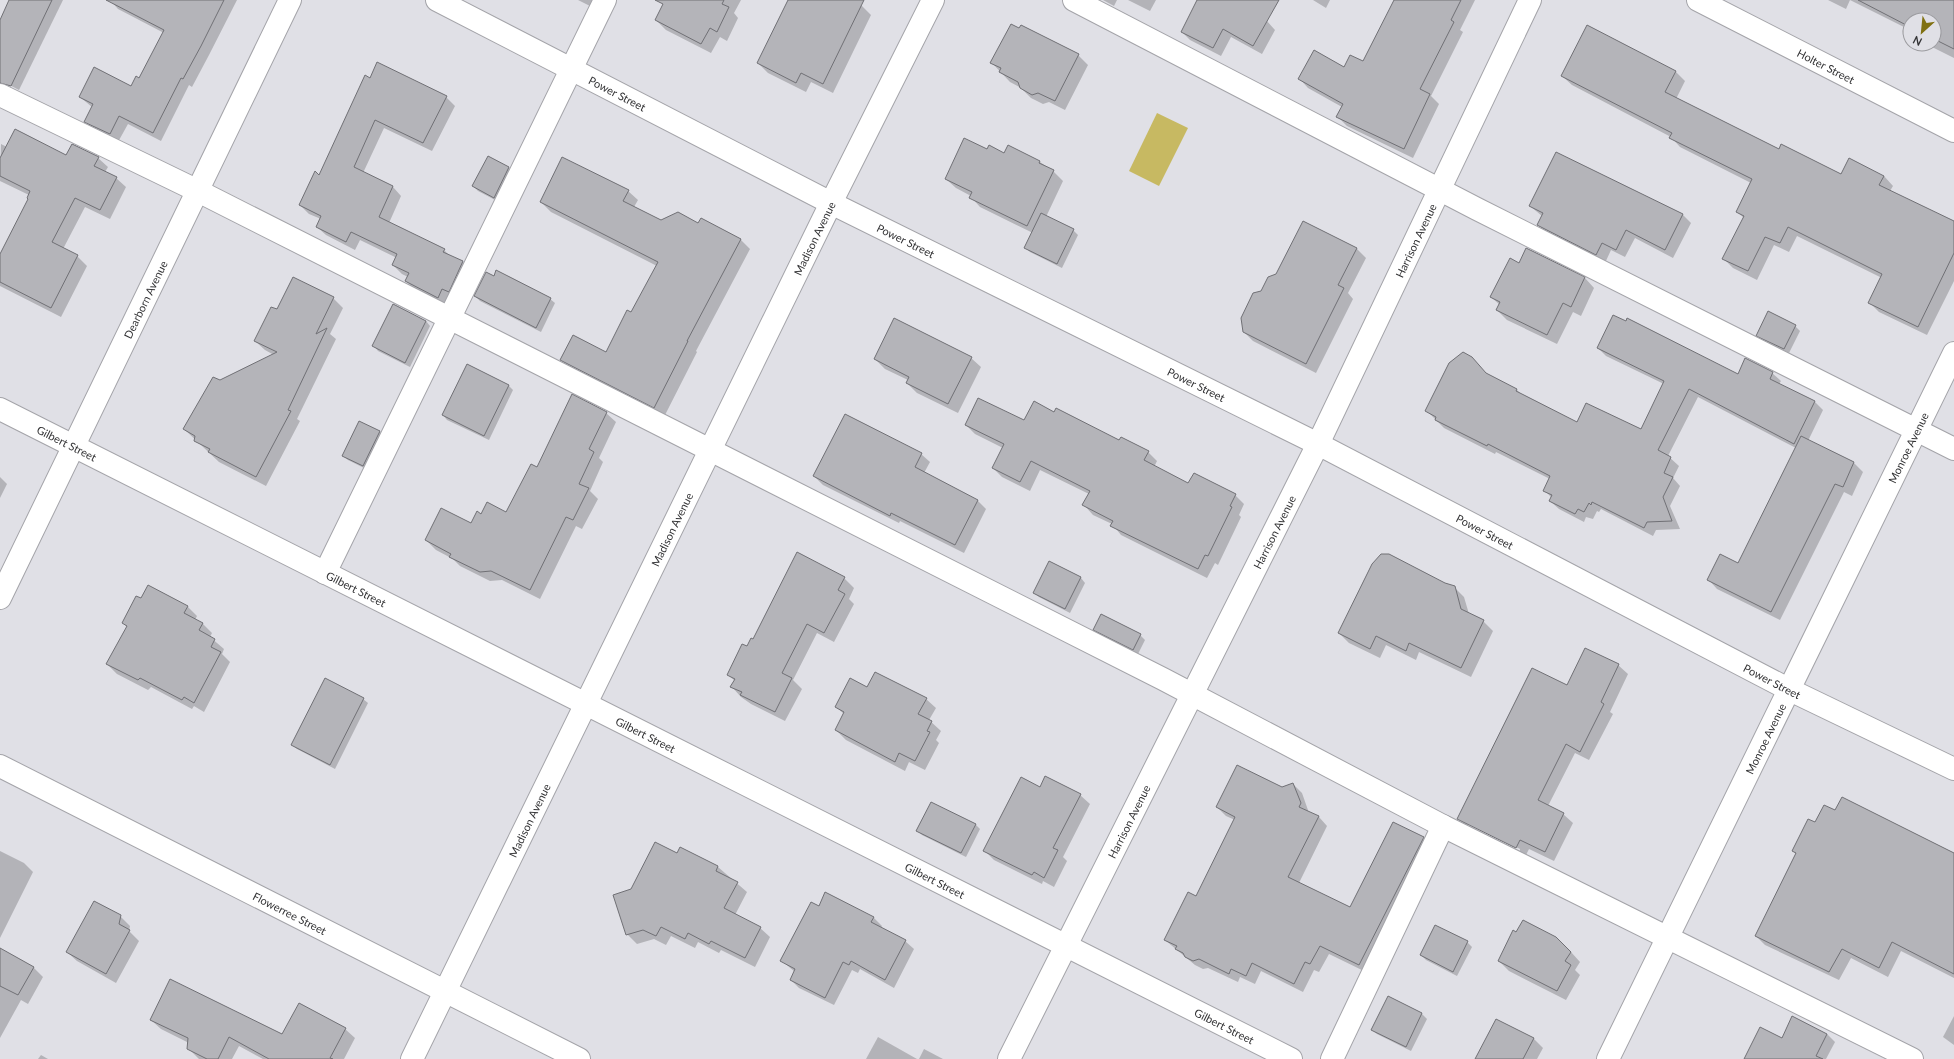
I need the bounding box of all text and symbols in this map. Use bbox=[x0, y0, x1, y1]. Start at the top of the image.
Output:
north arrow bbox=[1902, 12, 1942, 52]
text: N bbox=[1911, 34, 1924, 49]
street label: Holter Street bbox=[1795, 46, 1857, 86]
street label: Power Street bbox=[587, 73, 648, 113]
street label: Madison Avenue bbox=[790, 199, 837, 277]
street label: Harrison Avenue bbox=[1392, 201, 1439, 279]
street label: Power Street bbox=[875, 220, 937, 260]
street label: Dearborn Avenue bbox=[120, 258, 169, 340]
street label: Power Street bbox=[1166, 364, 1227, 404]
street label: Monroe Avenue bbox=[1885, 410, 1931, 485]
street label: Gilbert Street bbox=[35, 422, 99, 463]
street label: Madison Avenue bbox=[648, 490, 695, 568]
street label: Harrison Avenue bbox=[1250, 493, 1298, 571]
street label: Power Street bbox=[1454, 511, 1516, 551]
street label: Gilbert Street bbox=[324, 568, 388, 609]
street label: Power Street bbox=[1742, 661, 1803, 701]
street label: Monroe Avenue bbox=[1742, 701, 1788, 776]
street label: Gilbert Street bbox=[614, 714, 678, 755]
street label: Madison Avenue bbox=[505, 781, 553, 859]
street label: Harrison Avenue bbox=[1105, 782, 1152, 860]
street label: Gilbert Street bbox=[903, 859, 967, 900]
street label: Flowerree Street bbox=[251, 889, 329, 937]
street label: Gilbert Street bbox=[1193, 1005, 1257, 1046]

